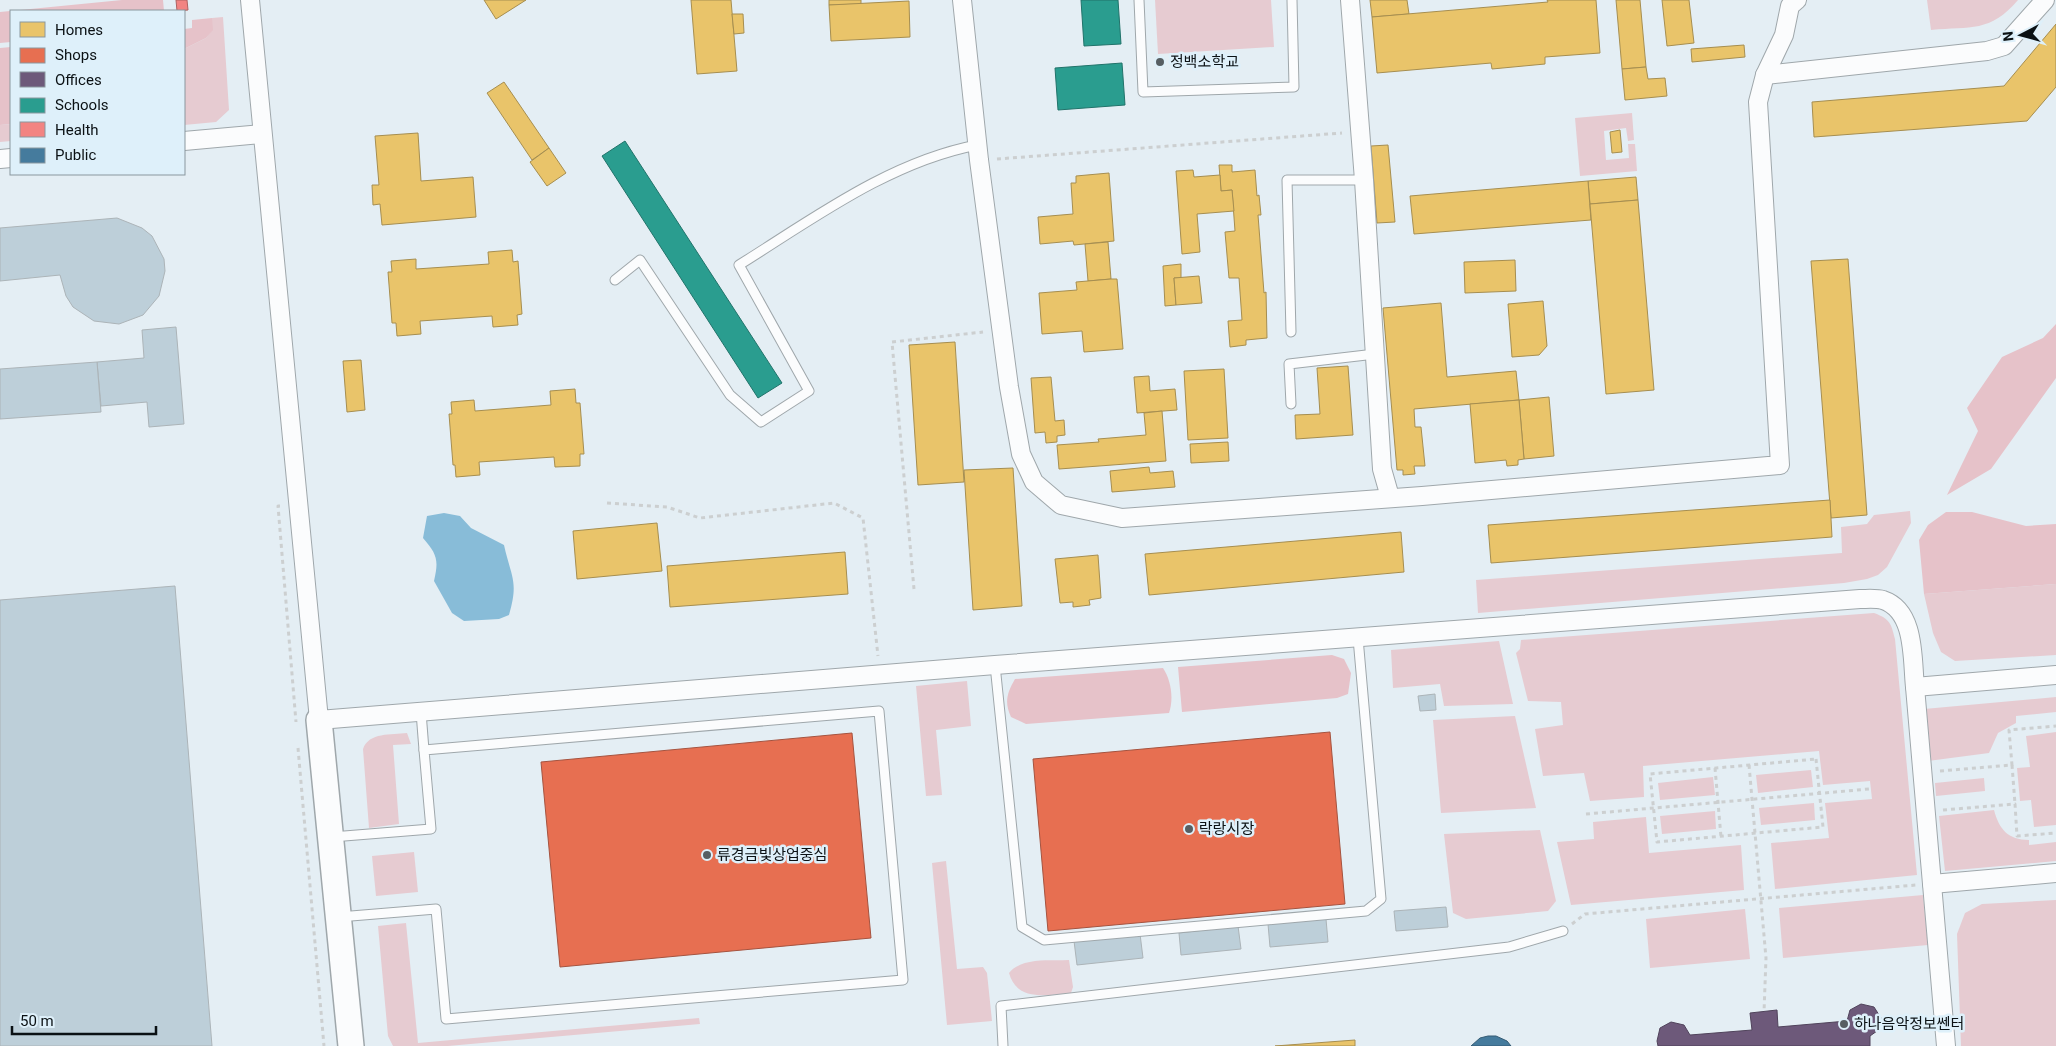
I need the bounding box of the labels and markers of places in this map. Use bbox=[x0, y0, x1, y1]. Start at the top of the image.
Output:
place label: 정백소학교 bbox=[1170, 53, 1239, 71]
marker: 정백소학교 bbox=[1154, 56, 1166, 68]
place label: 락랑시장 bbox=[1199, 820, 1254, 838]
marker: 락랑시장 bbox=[1183, 823, 1195, 835]
place label: 류경금빛상업중심 bbox=[717, 846, 827, 864]
marker: 류경금빛상업중심 bbox=[701, 849, 713, 861]
place label: 하나음악정보쎈터 bbox=[1854, 1015, 1964, 1033]
marker: 하나음악정보쎈터 bbox=[1838, 1018, 1850, 1030]

